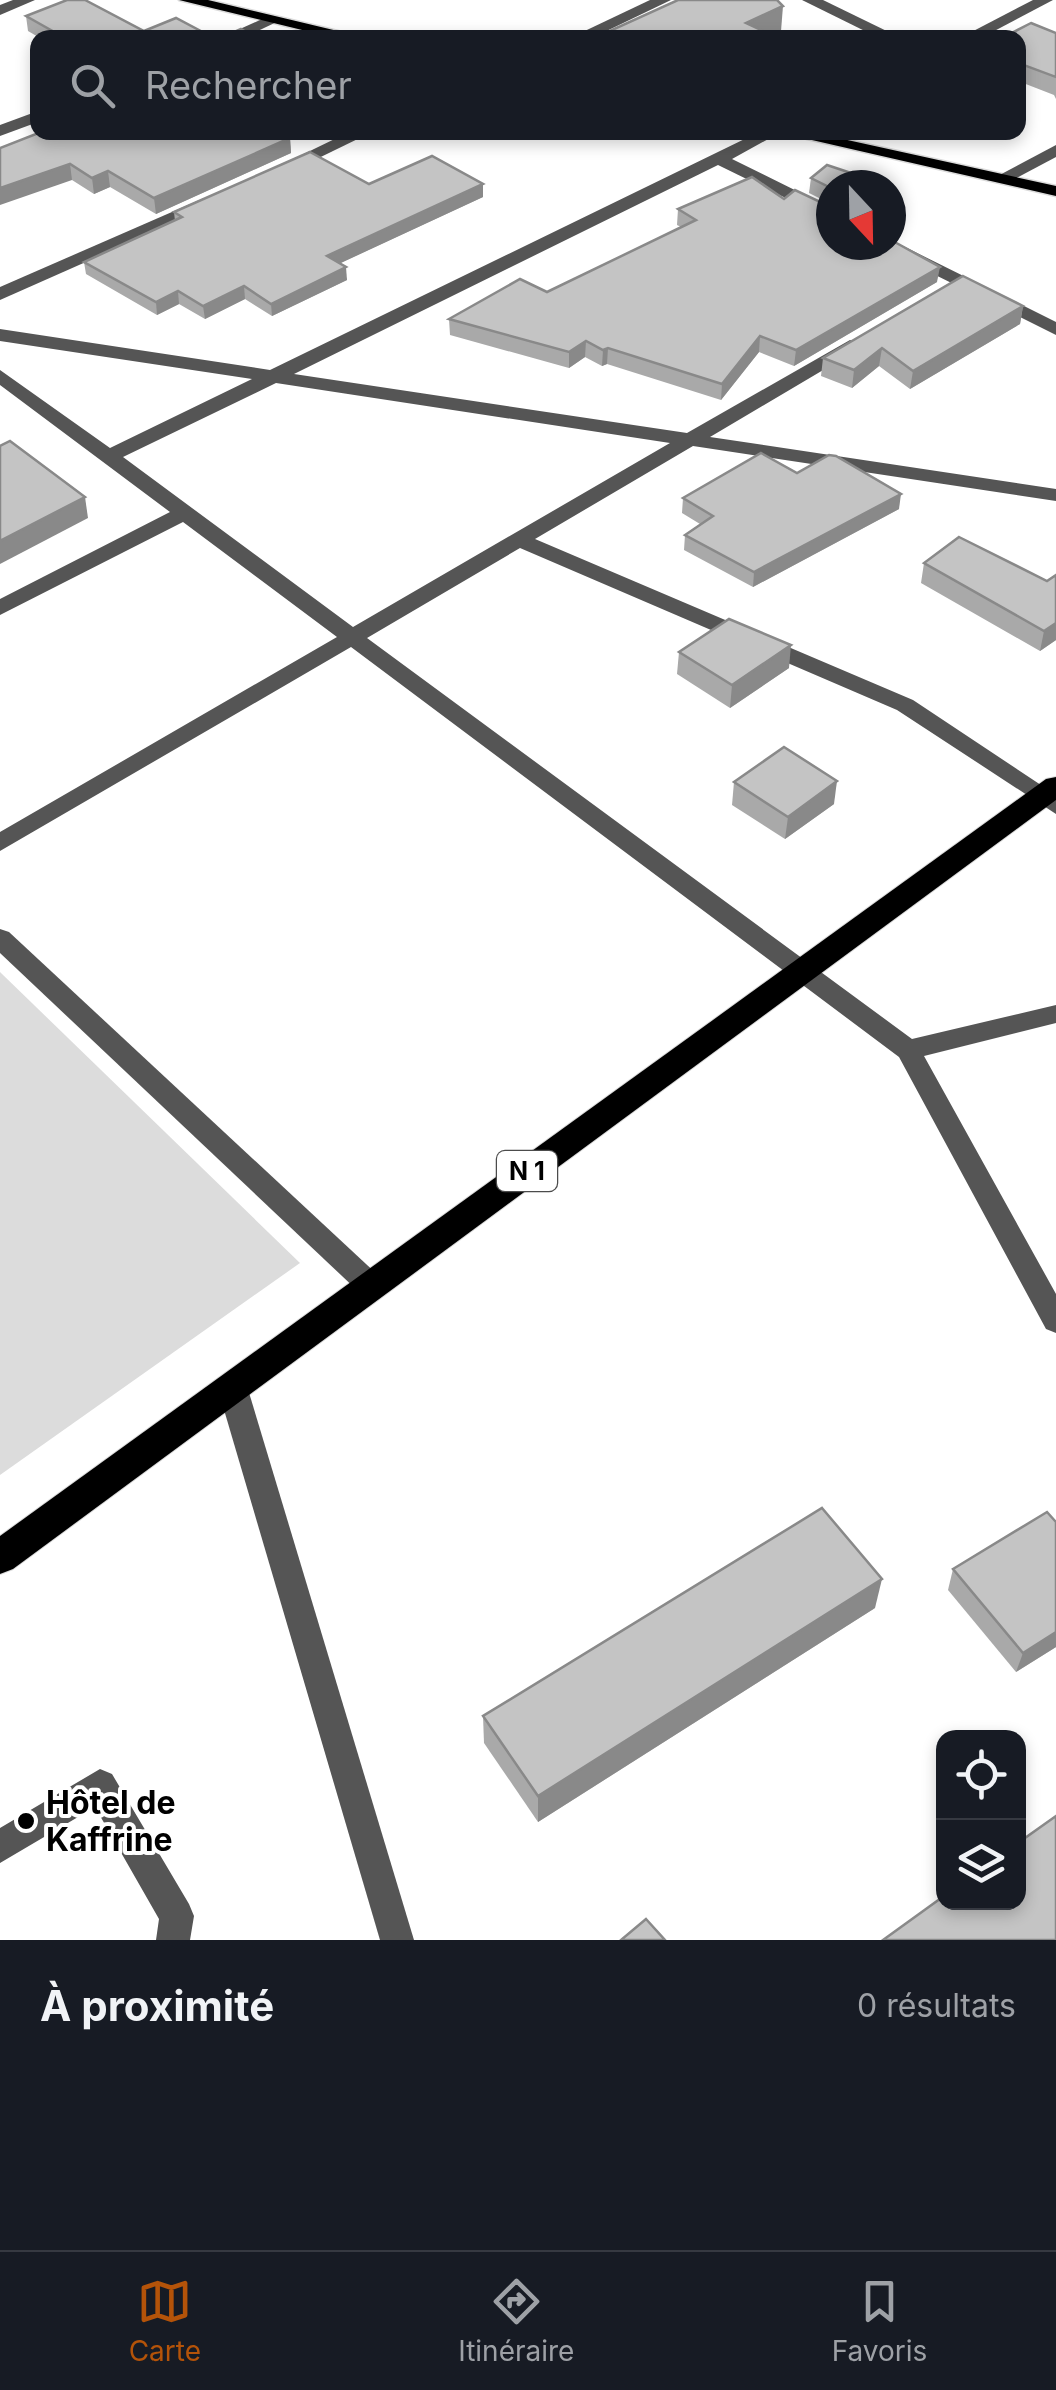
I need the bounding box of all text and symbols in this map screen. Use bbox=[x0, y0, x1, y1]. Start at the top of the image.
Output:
search box bbox=[30, 30, 1026, 140]
icon: search bbox=[65, 58, 120, 113]
text: Rechercher bbox=[145, 62, 352, 108]
north arrow bbox=[816, 170, 906, 260]
road number: N 1 bbox=[497, 1151, 557, 1191]
map controls bbox=[936, 1730, 1026, 1910]
button: locate bbox=[936, 1730, 1026, 1820]
place label: Hôtel de Kaffrine bbox=[46, 1783, 175, 1859]
marker: Hôtel de Kaffrine bbox=[15, 1810, 37, 1832]
button: layers bbox=[936, 1820, 1026, 1910]
text: À proximité bbox=[40, 1980, 274, 2031]
text: 0 résultats bbox=[857, 1986, 1016, 2025]
tab: Carte bbox=[129, 2274, 201, 2368]
tab: Itinéraire bbox=[458, 2274, 574, 2368]
tab: Favoris bbox=[832, 2274, 927, 2368]

